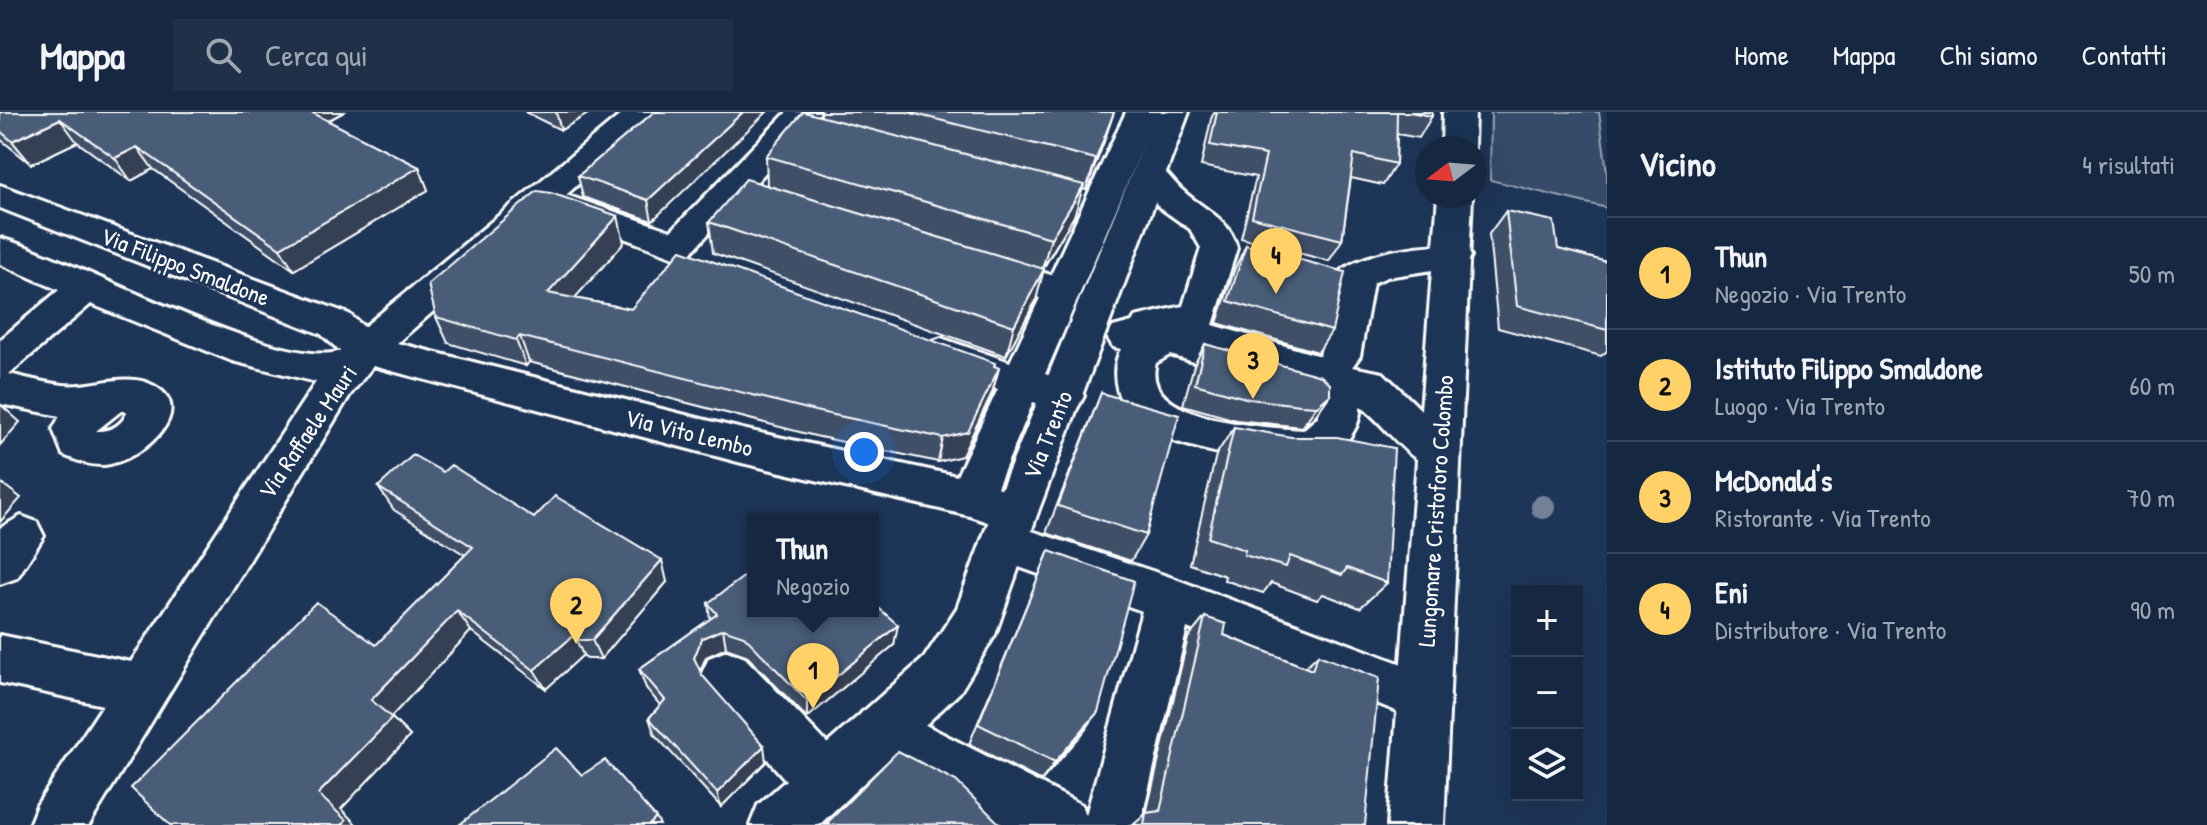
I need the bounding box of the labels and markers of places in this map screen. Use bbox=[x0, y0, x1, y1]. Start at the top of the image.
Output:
pin: 4 bbox=[1250, 228, 1302, 294]
pin: 3 bbox=[1227, 333, 1279, 399]
pin: 2 bbox=[550, 578, 602, 644]
pin: 1 bbox=[787, 643, 839, 709]

